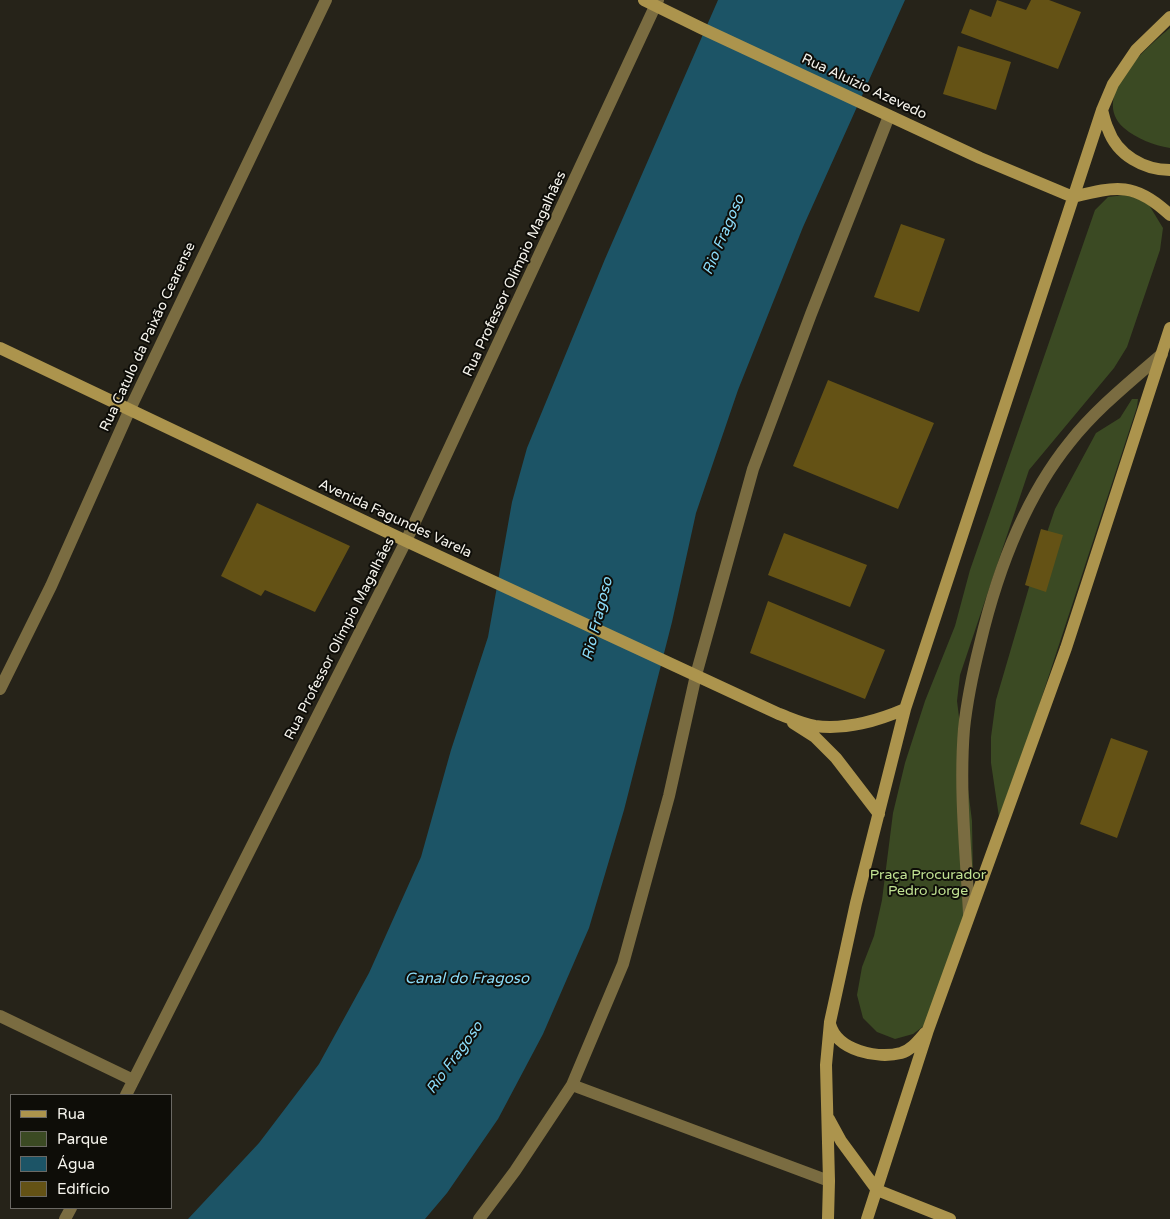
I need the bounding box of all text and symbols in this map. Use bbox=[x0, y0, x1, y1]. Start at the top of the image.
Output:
street label: Rua Aluízio Azevedo bbox=[799, 51, 929, 123]
street label: Rua Professor Olímpio Magalhães bbox=[460, 169, 570, 379]
water label: Rio Fragoso bbox=[699, 192, 749, 278]
street label: Rua Catulo da Paixão Cearense bbox=[97, 240, 199, 434]
street label: Avenida Fagundes Varela bbox=[316, 476, 474, 562]
street label: Rua Professor Olímpio Magalhães bbox=[281, 535, 399, 743]
water label: Rio Fragoso bbox=[579, 575, 617, 663]
park label: Praça Procurador Pedro Jorge bbox=[870, 867, 986, 900]
water label: Canal do Fragoso bbox=[405, 970, 529, 988]
water label: Rio Fragoso bbox=[423, 1018, 487, 1098]
legend bbox=[10, 1094, 172, 1209]
text: Rua bbox=[57, 1105, 85, 1123]
text: Parque bbox=[57, 1130, 108, 1148]
text: Água bbox=[57, 1155, 95, 1173]
text: Edifício bbox=[57, 1180, 110, 1198]

